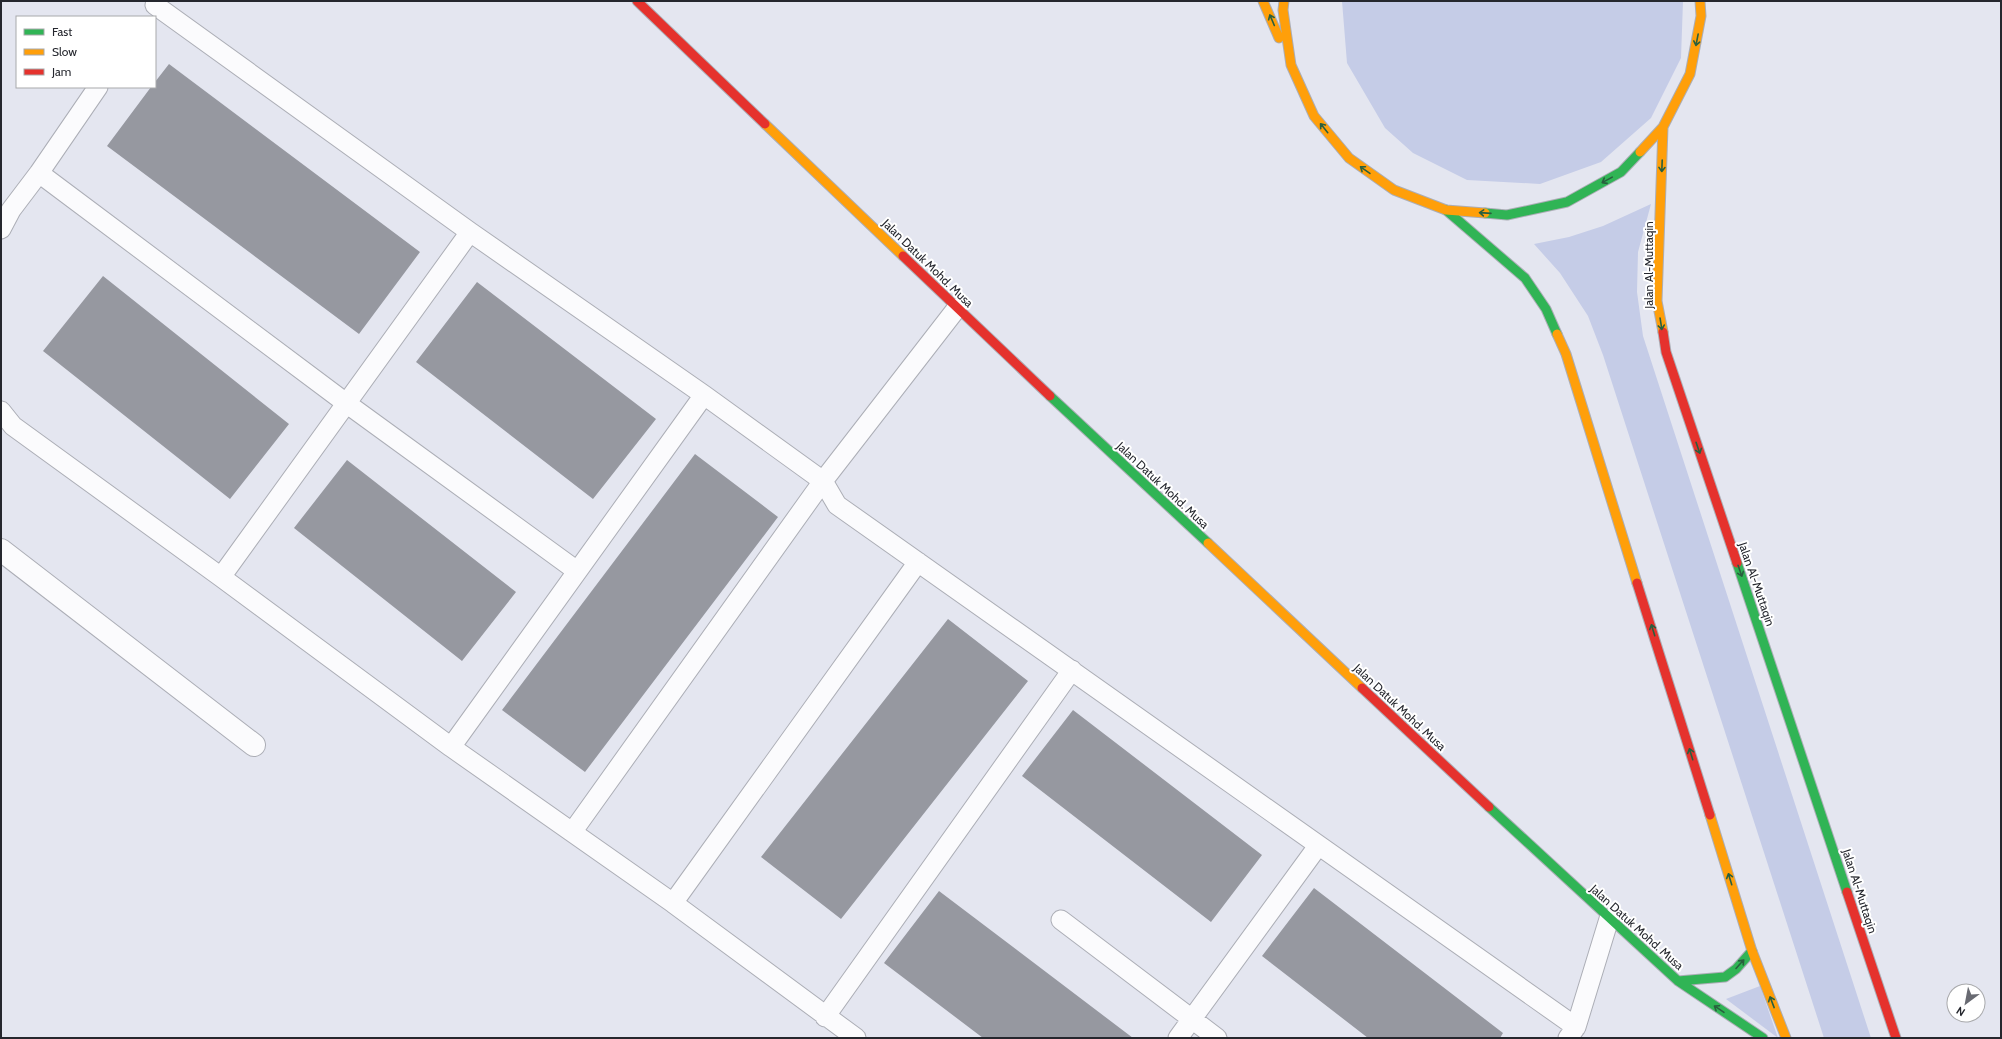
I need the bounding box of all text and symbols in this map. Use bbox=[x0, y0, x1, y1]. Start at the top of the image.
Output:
one-way arrow bbox=[1267, 15, 1275, 27]
legend bbox=[16, 16, 156, 88]
text: Fast bbox=[52, 24, 72, 39]
one-way arrow bbox=[1693, 33, 1701, 46]
text: Slow bbox=[52, 44, 77, 59]
text: Jam bbox=[51, 64, 71, 79]
one-way arrow bbox=[1319, 123, 1328, 133]
one-way arrow bbox=[1658, 159, 1666, 172]
one-way arrow bbox=[1360, 166, 1371, 174]
one-way arrow bbox=[1601, 176, 1613, 184]
one-way arrow bbox=[1478, 210, 1491, 217]
street label: Jalan Datuk Mohd. Musa bbox=[879, 215, 977, 310]
street label: Jalan Al-Muttaqin bbox=[1641, 221, 1656, 310]
one-way arrow bbox=[1657, 317, 1665, 330]
street label: Jalan Datuk Mohd. Musa bbox=[1113, 438, 1212, 532]
one-way arrow bbox=[1695, 441, 1702, 454]
street label: Jalan Al-Muttaqin bbox=[1735, 539, 1778, 628]
one-way arrow bbox=[1736, 565, 1744, 577]
one-way arrow bbox=[1648, 625, 1656, 637]
street label: Jalan Datuk Mohd. Musa bbox=[1350, 660, 1449, 754]
one-way arrow bbox=[1687, 748, 1694, 761]
street label: Jalan Al-Muttaqin bbox=[1839, 846, 1881, 935]
one-way arrow bbox=[1726, 872, 1733, 885]
street label: Jalan Datuk Mohd. Musa bbox=[1586, 880, 1687, 973]
one-way arrow bbox=[1736, 959, 1745, 969]
north arrow bbox=[1946, 983, 1986, 1023]
one-way arrow bbox=[1767, 996, 1775, 1008]
text: N bbox=[1954, 1003, 1968, 1019]
one-way arrow bbox=[1713, 1005, 1724, 1013]

